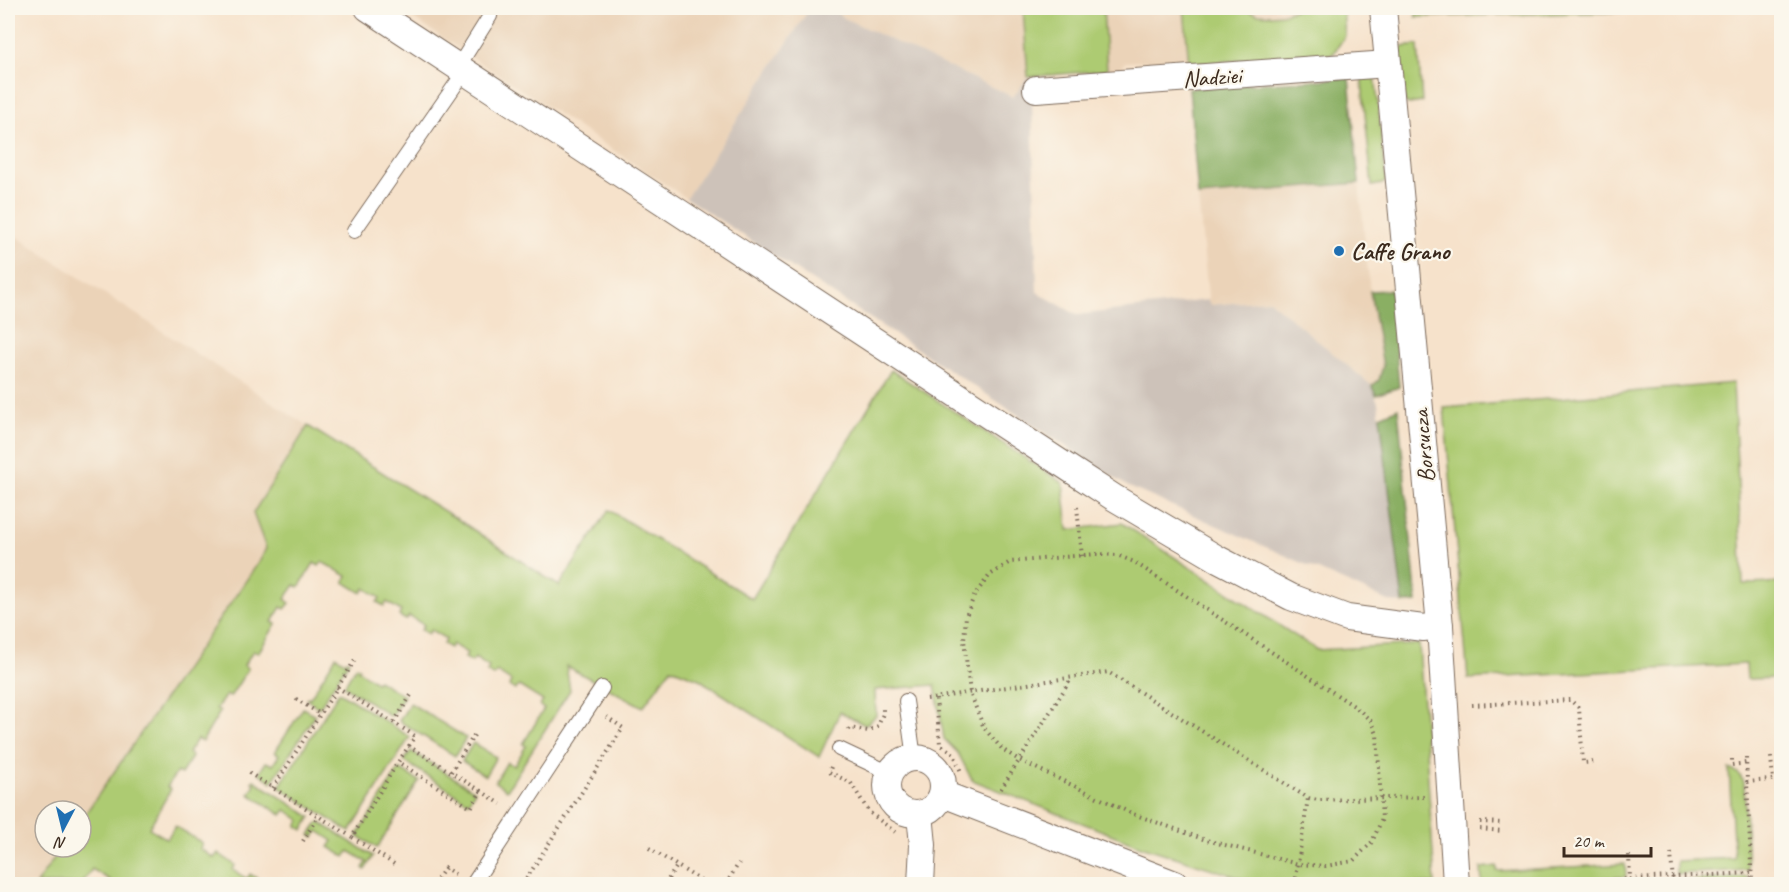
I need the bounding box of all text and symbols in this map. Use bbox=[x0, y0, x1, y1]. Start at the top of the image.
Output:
street label: Nadziei bbox=[1182, 60, 1245, 94]
place label: Caffe Grano bbox=[1351, 236, 1452, 266]
marker: Caffe Grano bbox=[1332, 244, 1346, 258]
street label: Borsucza bbox=[1405, 406, 1441, 484]
north arrow bbox=[33, 799, 93, 859]
scale bar bbox=[1564, 820, 1651, 858]
text: 20 m bbox=[1573, 830, 1606, 852]
text: N bbox=[52, 832, 67, 853]

